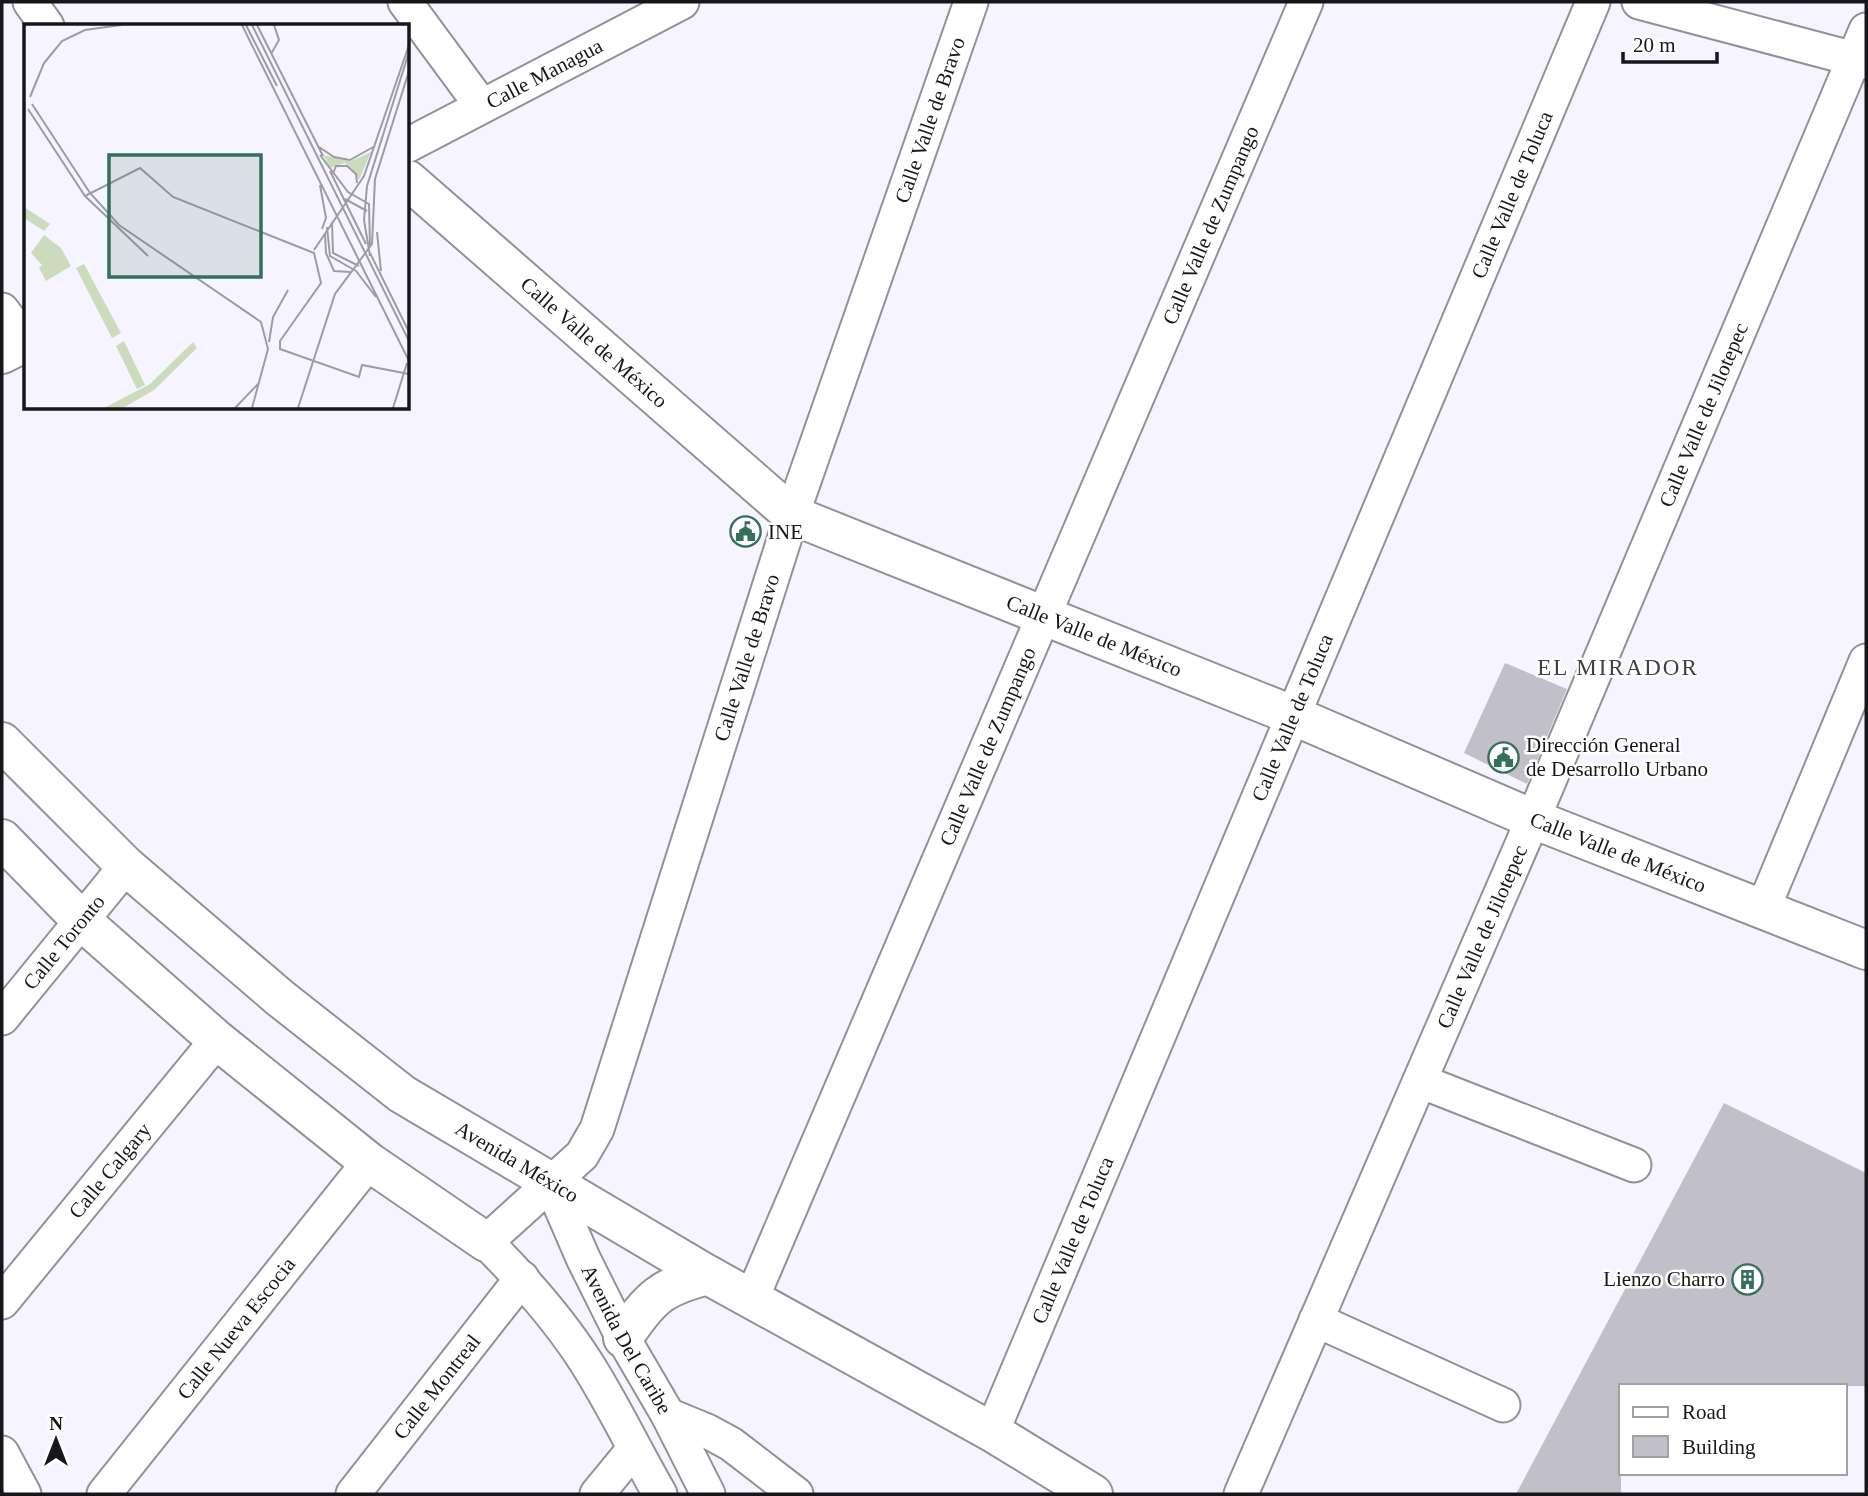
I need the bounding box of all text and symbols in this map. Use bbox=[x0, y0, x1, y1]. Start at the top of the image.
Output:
scale bar bbox=[1623, 21, 1717, 65]
inset map bbox=[24, 24, 410, 410]
street label: Calle Managua bbox=[482, 33, 607, 114]
text: 20 m bbox=[1633, 33, 1676, 57]
street label: Calle Valle de Bravo bbox=[890, 34, 970, 206]
street label: Calle Valle de Toluca bbox=[1466, 107, 1558, 282]
street label: Calle Valle de Zumpango bbox=[1158, 122, 1264, 328]
street label: Calle Valle de México bbox=[516, 272, 672, 413]
street label: Calle Valle de Jilotepec bbox=[1654, 319, 1753, 511]
public building icon: INE bbox=[728, 515, 762, 549]
place label: INE bbox=[768, 520, 803, 544]
street label: Calle Valle de Bravo bbox=[709, 571, 784, 744]
street label: Calle Valle de México bbox=[1003, 590, 1185, 682]
street label: Calle Valle de Toluca bbox=[1246, 630, 1338, 805]
street label: Calle Valle de Zumpango bbox=[935, 643, 1041, 849]
district label: EL MIRADOR bbox=[1537, 655, 1699, 680]
place label: Dirección General de Desarrollo Urbano bbox=[1526, 733, 1708, 781]
public building icon: Dirección General de Desarrollo Urbano bbox=[1486, 740, 1520, 774]
street label: Calle Valle de México bbox=[1527, 807, 1709, 898]
street label: Calle Valle de Jilotepec bbox=[1432, 842, 1532, 1032]
street label: Calle Toronto bbox=[18, 890, 110, 994]
street label: Avenida México bbox=[451, 1116, 583, 1208]
street label: Calle Calgary bbox=[64, 1118, 156, 1223]
street label: Calle Valle de Toluca bbox=[1027, 1152, 1119, 1328]
street label: Calle Nueva Escocia bbox=[172, 1252, 301, 1404]
street label: Avenida Del Caribe bbox=[576, 1261, 677, 1418]
building icon: Lienzo Charro bbox=[1731, 1262, 1765, 1296]
place label: Lienzo Charro bbox=[1603, 1267, 1725, 1291]
street label: Calle Montreal bbox=[388, 1330, 485, 1444]
legend bbox=[1619, 1384, 1847, 1475]
text: Road bbox=[1682, 1400, 1727, 1424]
north arrow bbox=[21, 1405, 91, 1475]
text: N bbox=[49, 1413, 63, 1434]
text: Building bbox=[1682, 1435, 1756, 1459]

